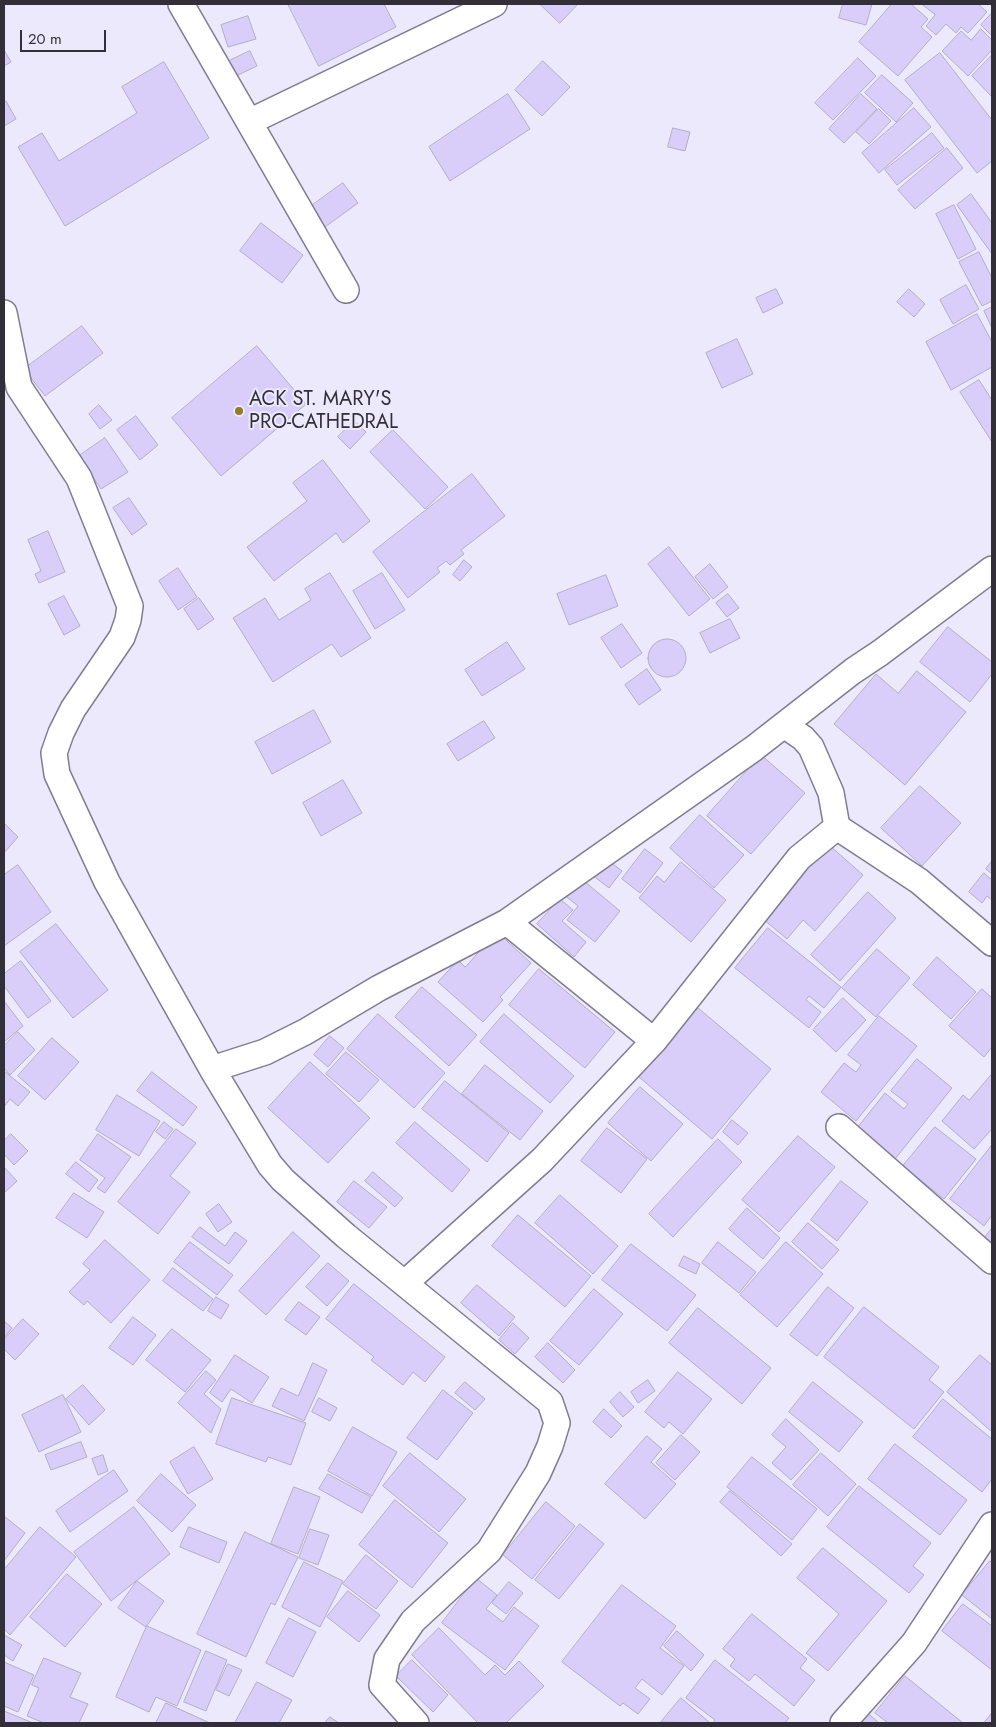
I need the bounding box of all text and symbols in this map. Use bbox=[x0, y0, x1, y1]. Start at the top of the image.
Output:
scale bar bbox=[22, 20, 109, 52]
text: 20 m bbox=[28, 28, 62, 50]
place label: ACK ST. MARY'S PRO-CATHEDRAL bbox=[249, 388, 398, 435]
marker: ACK ST. MARY'S PRO-CATHEDRAL bbox=[233, 405, 245, 417]

